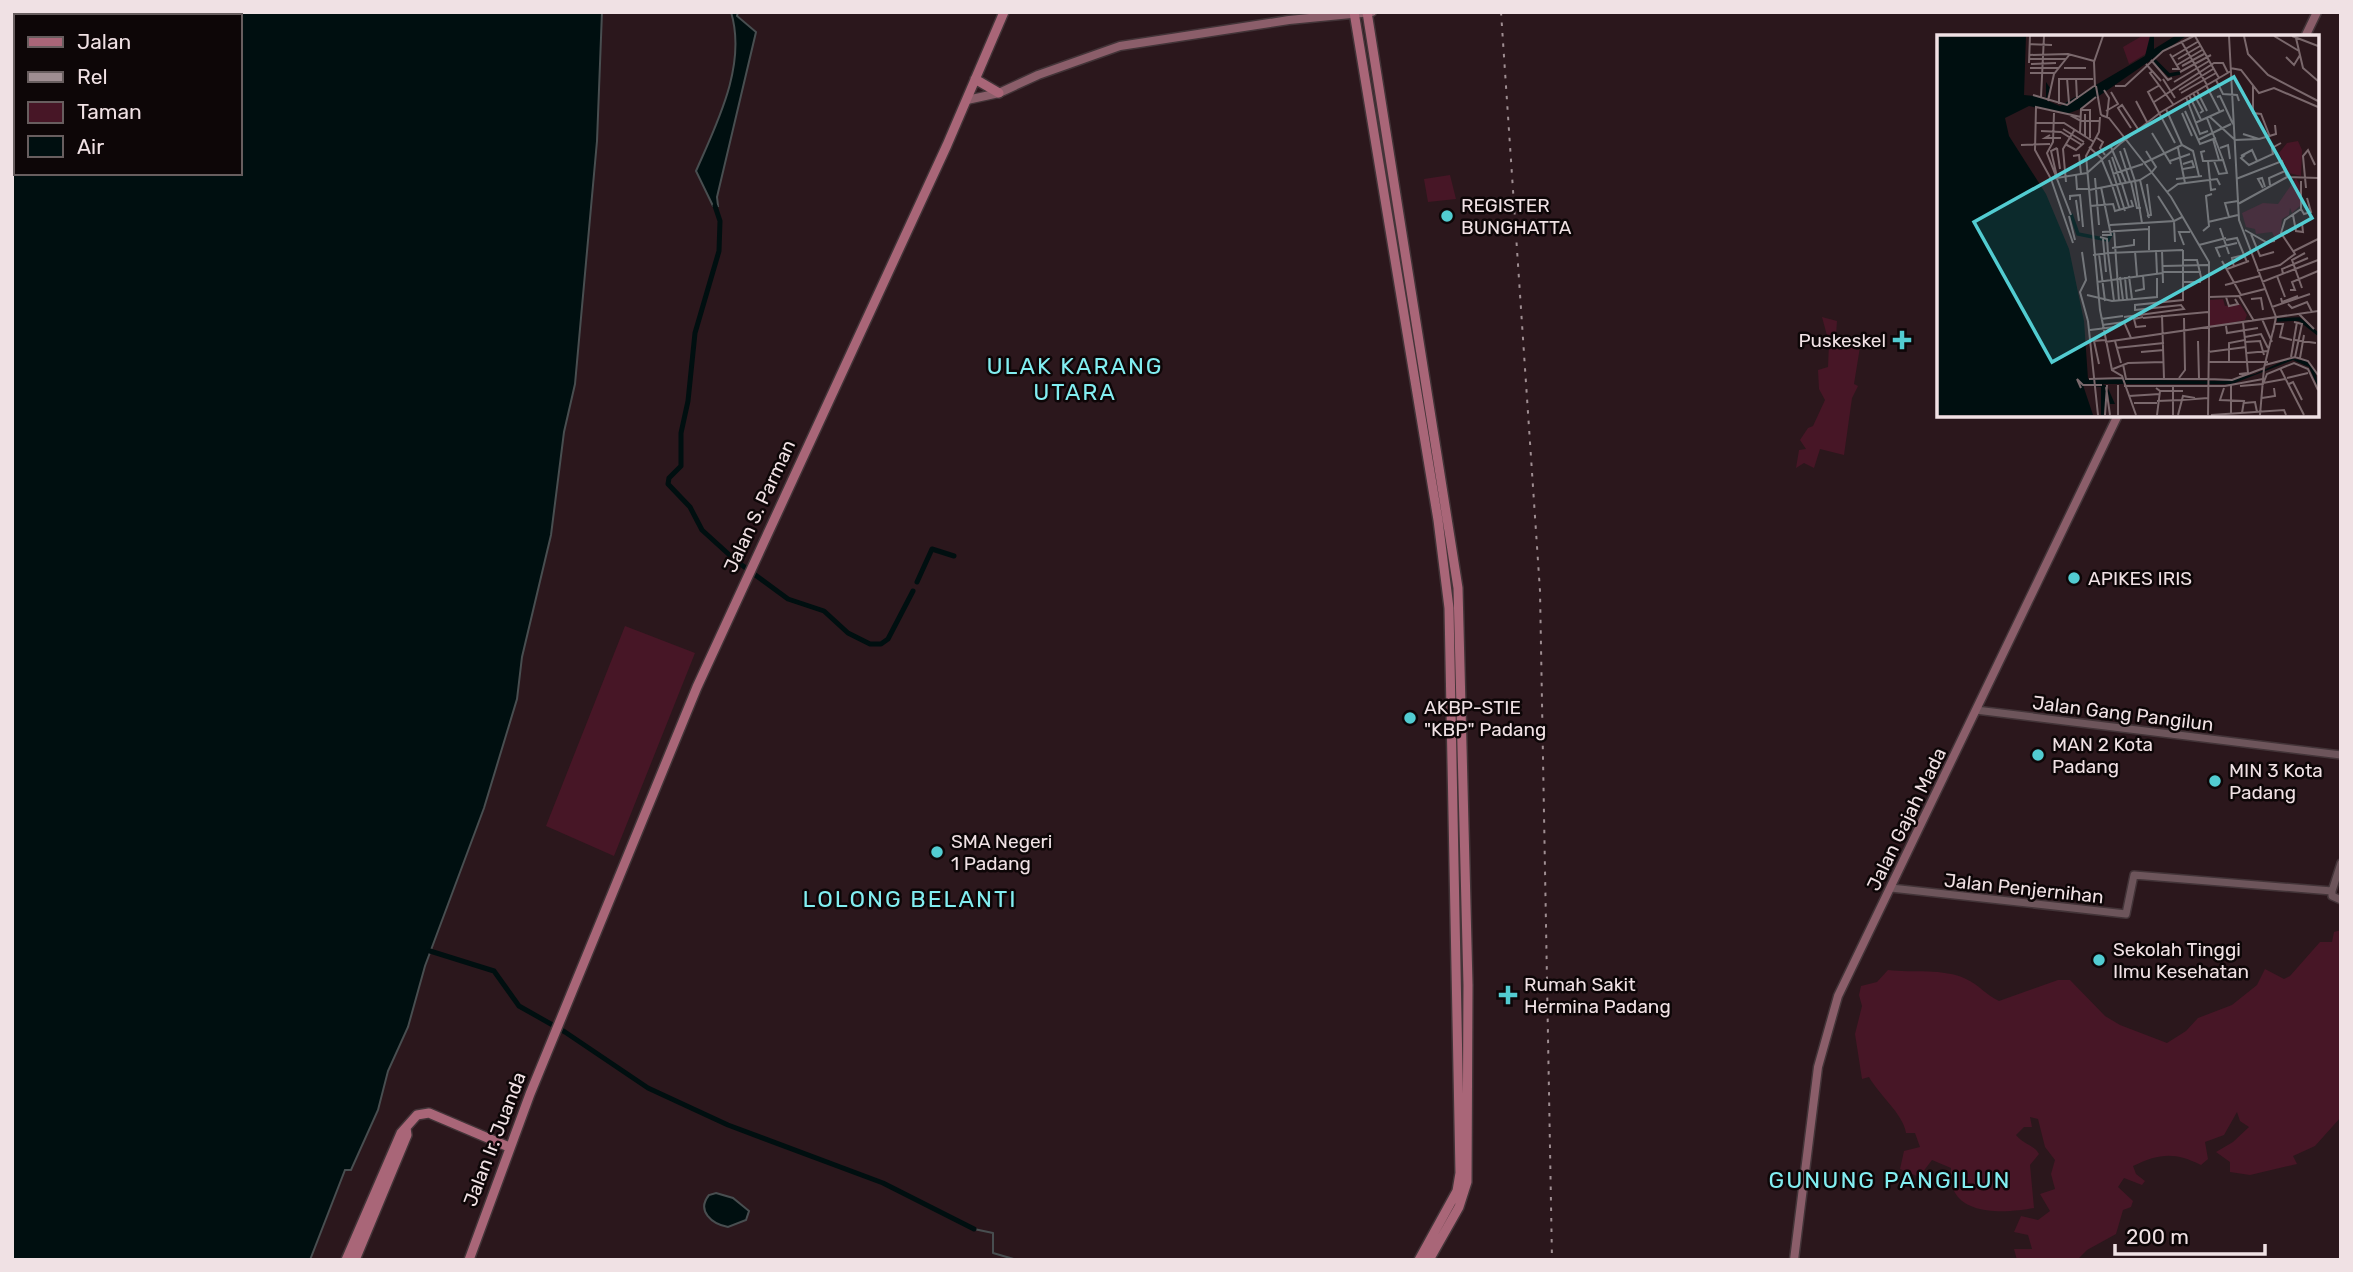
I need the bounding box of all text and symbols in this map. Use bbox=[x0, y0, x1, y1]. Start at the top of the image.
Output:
legend bbox=[14, 14, 242, 175]
text: Jalan bbox=[77, 29, 131, 54]
inset map bbox=[1937, 35, 2318, 416]
text: Rel bbox=[77, 64, 108, 89]
text: Taman bbox=[77, 99, 142, 124]
text: Air bbox=[77, 134, 104, 159]
place label: REGISTER BUNGHATTA bbox=[1461, 194, 1572, 239]
marker: REGISTER BUNGHATTA bbox=[1439, 208, 1455, 224]
place label: Puskeskel bbox=[1798, 329, 1886, 352]
marker: Puskeskel bbox=[1892, 330, 1912, 350]
district label: ULAK KARANG UTARA bbox=[986, 352, 1164, 406]
street label: Jalan S. Parman bbox=[719, 436, 800, 576]
place label: APIKES IRIS bbox=[2088, 567, 2192, 590]
marker: APIKES IRIS bbox=[2066, 570, 2082, 586]
street label: Jalan Gang Pangilun bbox=[2031, 691, 2215, 736]
place label: AKBP-STIE "KBP" Padang bbox=[1424, 696, 1546, 741]
marker: AKBP-STIE "KBP" Padang bbox=[1402, 710, 1418, 726]
place label: MAN 2 Kota Padang bbox=[2052, 733, 2153, 778]
street label: Jalan Gajah Mada bbox=[1862, 744, 1951, 894]
marker: MAN 2 Kota Padang bbox=[2030, 747, 2046, 763]
place label: MIN 3 Kota Padang bbox=[2229, 759, 2323, 804]
marker: MIN 3 Kota Padang bbox=[2207, 773, 2223, 789]
place label: SMA Negeri 1 Padang bbox=[951, 830, 1052, 875]
marker: SMA Negeri 1 Padang bbox=[929, 844, 945, 860]
street label: Jalan Penjernihan bbox=[1943, 869, 2105, 908]
district label: LOLONG BELANTI bbox=[802, 885, 1018, 913]
place label: Sekolah Tinggi Ilmu Kesehatan bbox=[2113, 938, 2249, 983]
marker: Sekolah Tinggi Ilmu Kesehatan bbox=[2091, 952, 2107, 968]
place label: Rumah Sakit Hermina Padang bbox=[1524, 973, 1671, 1018]
marker: Rumah Sakit Hermina Padang bbox=[1498, 985, 1518, 1005]
street label: Jalan Ir. Juanda bbox=[458, 1069, 531, 1209]
district label: GUNUNG PANGILUN bbox=[1768, 1166, 2012, 1194]
scale bar bbox=[2115, 1212, 2266, 1256]
text: 200 m bbox=[2126, 1224, 2189, 1249]

